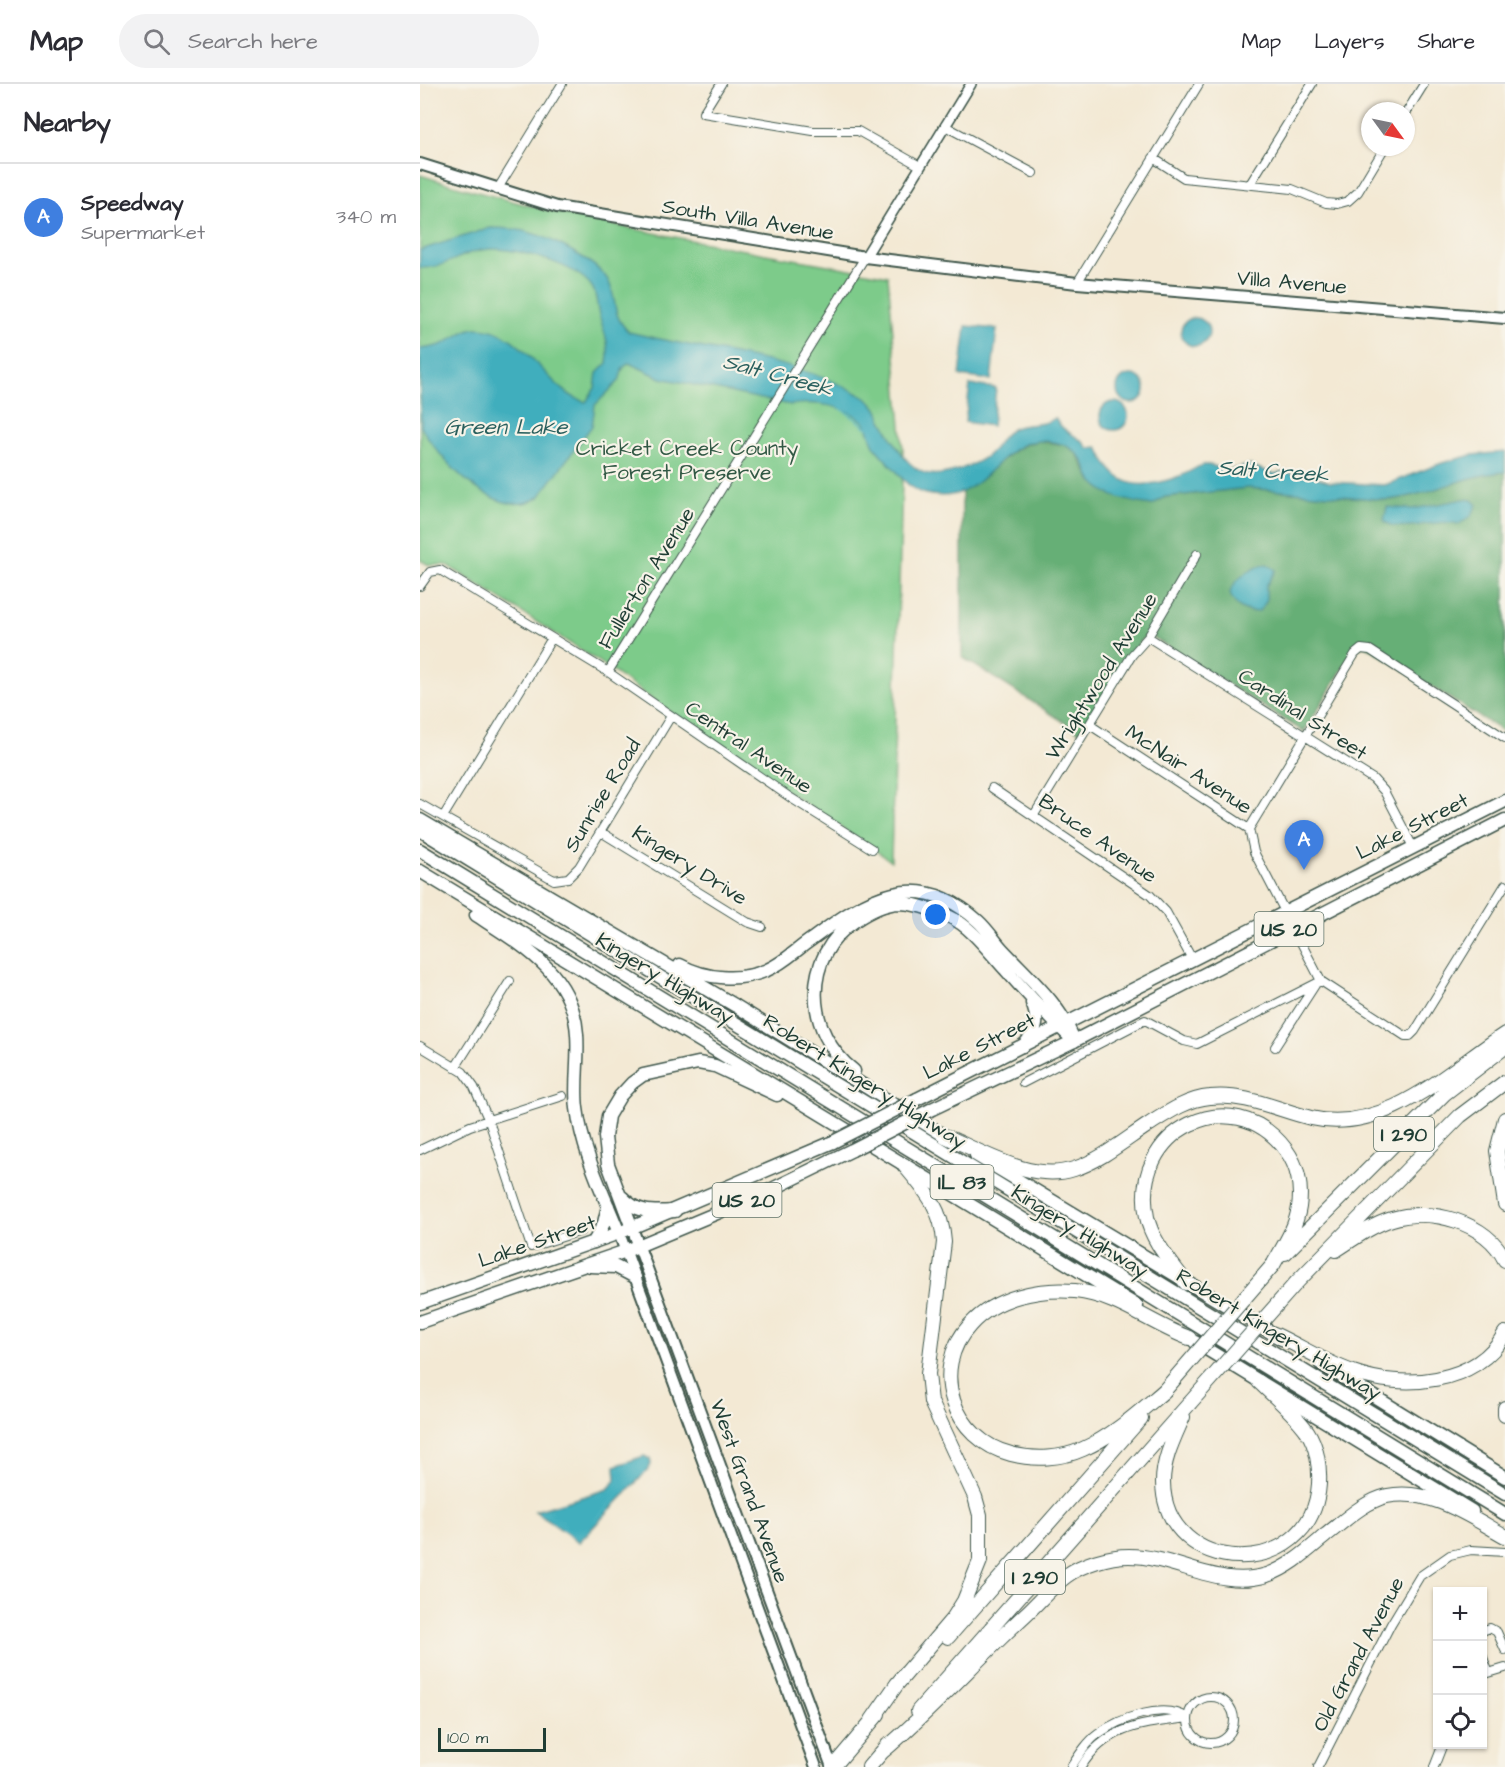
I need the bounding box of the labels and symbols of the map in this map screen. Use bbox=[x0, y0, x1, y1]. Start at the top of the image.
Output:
north arrow bbox=[1361, 102, 1415, 156]
street label: South Villa Avenue bbox=[660, 192, 836, 247]
street label: Villa Avenue bbox=[1236, 263, 1348, 302]
water label: Salt Creek bbox=[720, 346, 836, 405]
water label: Green Lake bbox=[445, 412, 569, 443]
park label: Cricket Creek County Forest Preserve bbox=[576, 434, 799, 487]
water label: Salt Creek bbox=[1216, 452, 1330, 491]
street label: Fullerton Avenue bbox=[591, 502, 702, 655]
street label: Wrightwood Avenue bbox=[1038, 587, 1166, 767]
street label: Cardinal Street bbox=[1232, 662, 1373, 767]
street label: Central Avenue bbox=[679, 694, 818, 801]
street label: McNair Avenue bbox=[1120, 718, 1258, 821]
street label: Sunrise Road bbox=[557, 733, 648, 858]
street label: Lake Street bbox=[1351, 785, 1474, 867]
street label: Bruce Avenue bbox=[1033, 787, 1163, 890]
street label: Kingery Drive bbox=[626, 818, 753, 914]
pin: A bbox=[1284, 820, 1324, 870]
your location bbox=[921, 900, 950, 929]
road number: US 20 bbox=[1254, 912, 1324, 946]
street label: Kingery Highway bbox=[589, 926, 740, 1033]
street label: Lake Street bbox=[918, 1005, 1041, 1087]
street label: Robert Kingery Highway bbox=[756, 1007, 972, 1158]
road number: I 290 bbox=[1374, 1117, 1434, 1151]
road number: IL 83 bbox=[930, 1165, 994, 1199]
street label: Kingery Highway bbox=[1005, 1178, 1154, 1287]
road number: US 20 bbox=[712, 1183, 782, 1217]
street label: Lake Street bbox=[474, 1208, 600, 1275]
street label: Robert Kingery Highway bbox=[1170, 1262, 1387, 1409]
street label: West Grand Avenue bbox=[703, 1395, 796, 1587]
road number: I 290 bbox=[1005, 1560, 1065, 1594]
street label: Old Grand Avenue bbox=[1305, 1572, 1411, 1737]
scale bar bbox=[438, 1725, 546, 1752]

